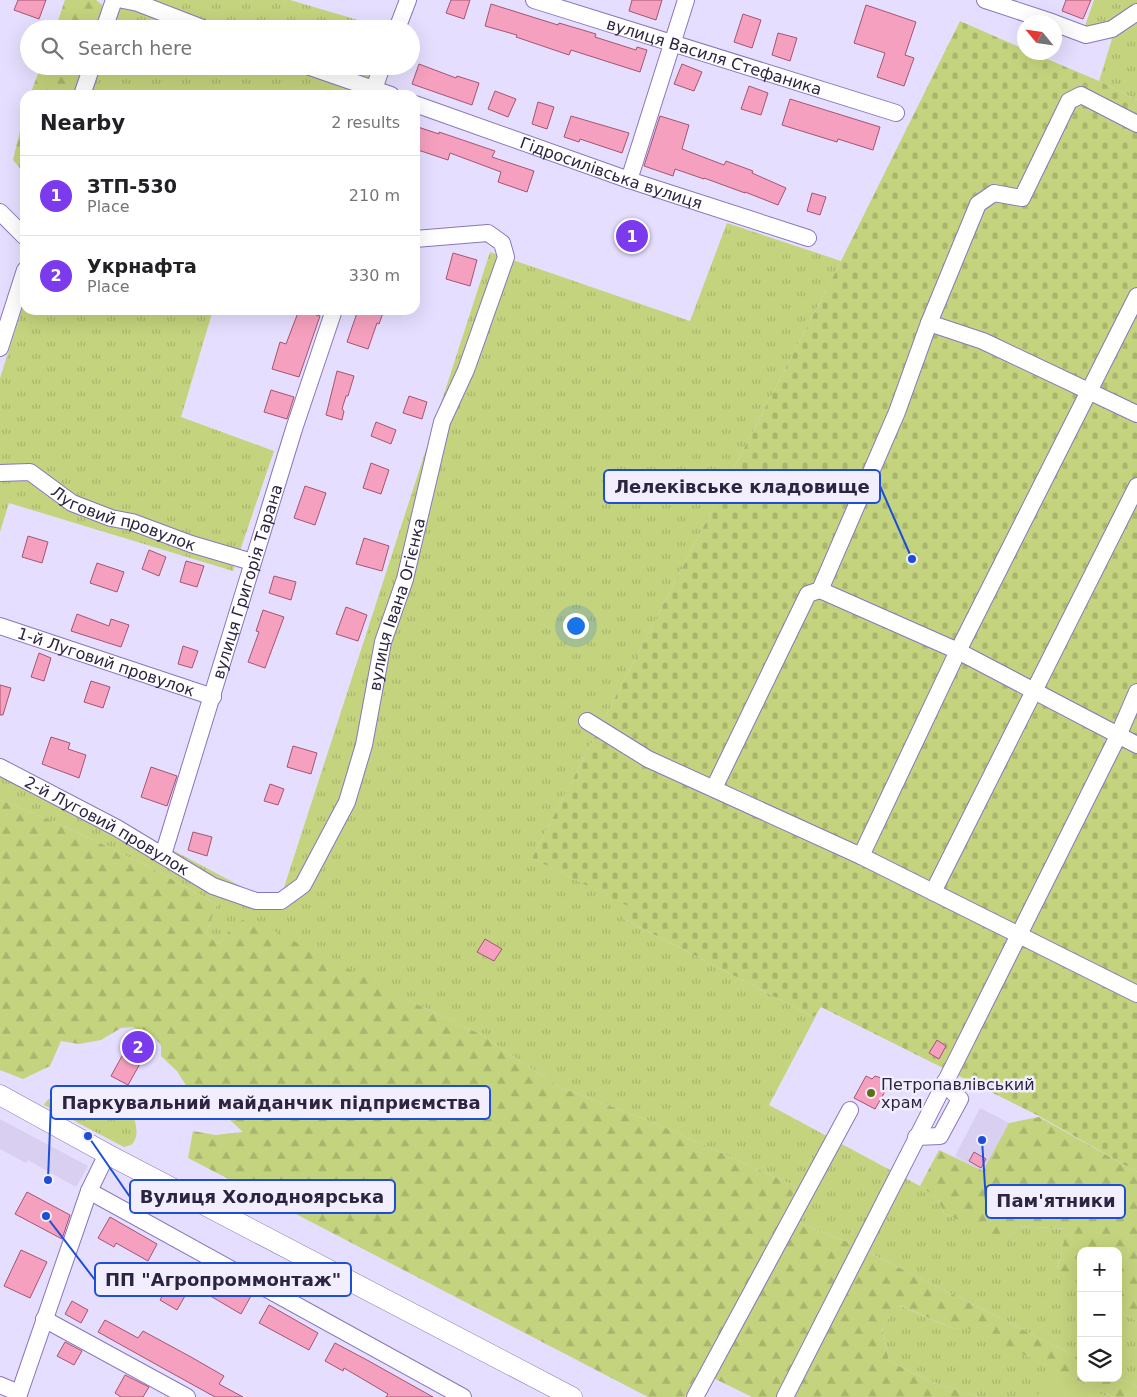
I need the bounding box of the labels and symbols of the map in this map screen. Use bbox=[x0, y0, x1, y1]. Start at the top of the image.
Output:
street label: вулиця Василя Стефаника bbox=[605, 14, 824, 99]
north arrow bbox=[1017, 15, 1062, 60]
street label: Гідросилівська вулиця bbox=[518, 133, 705, 213]
pin: 1 bbox=[616, 217, 648, 255]
callout: Лелеківське кладовище bbox=[604, 470, 880, 503]
text: Лелеківське кладовище bbox=[614, 476, 870, 497]
street label: Луговий провулок bbox=[48, 482, 199, 555]
street label: вулиця Григорія Тарана bbox=[208, 482, 286, 681]
street label: вулиця Івана Огієнка bbox=[365, 516, 429, 692]
your location bbox=[563, 613, 589, 639]
street label: 1-й Луговий провулок bbox=[15, 623, 198, 700]
street label: 2-й Луговий провулок bbox=[22, 772, 193, 879]
pin: 2 bbox=[122, 1028, 154, 1066]
place label: Петропавлівський храм bbox=[881, 1075, 1035, 1112]
callout: Паркувальний майданчик підприємства bbox=[51, 1086, 490, 1119]
marker: Петропавлівський храм bbox=[865, 1087, 877, 1099]
text: Паркувальний майданчик підприємства bbox=[61, 1092, 481, 1113]
callout: Вулиця Холодноярська bbox=[130, 1180, 395, 1213]
callout: Пам'ятники bbox=[986, 1185, 1125, 1218]
text: Вулиця Холодноярська bbox=[140, 1186, 384, 1207]
text: Пам'ятники bbox=[996, 1190, 1116, 1211]
callout: ПП "Агропроммонтаж" bbox=[95, 1263, 351, 1296]
text: ПП "Агропроммонтаж" bbox=[105, 1269, 341, 1290]

